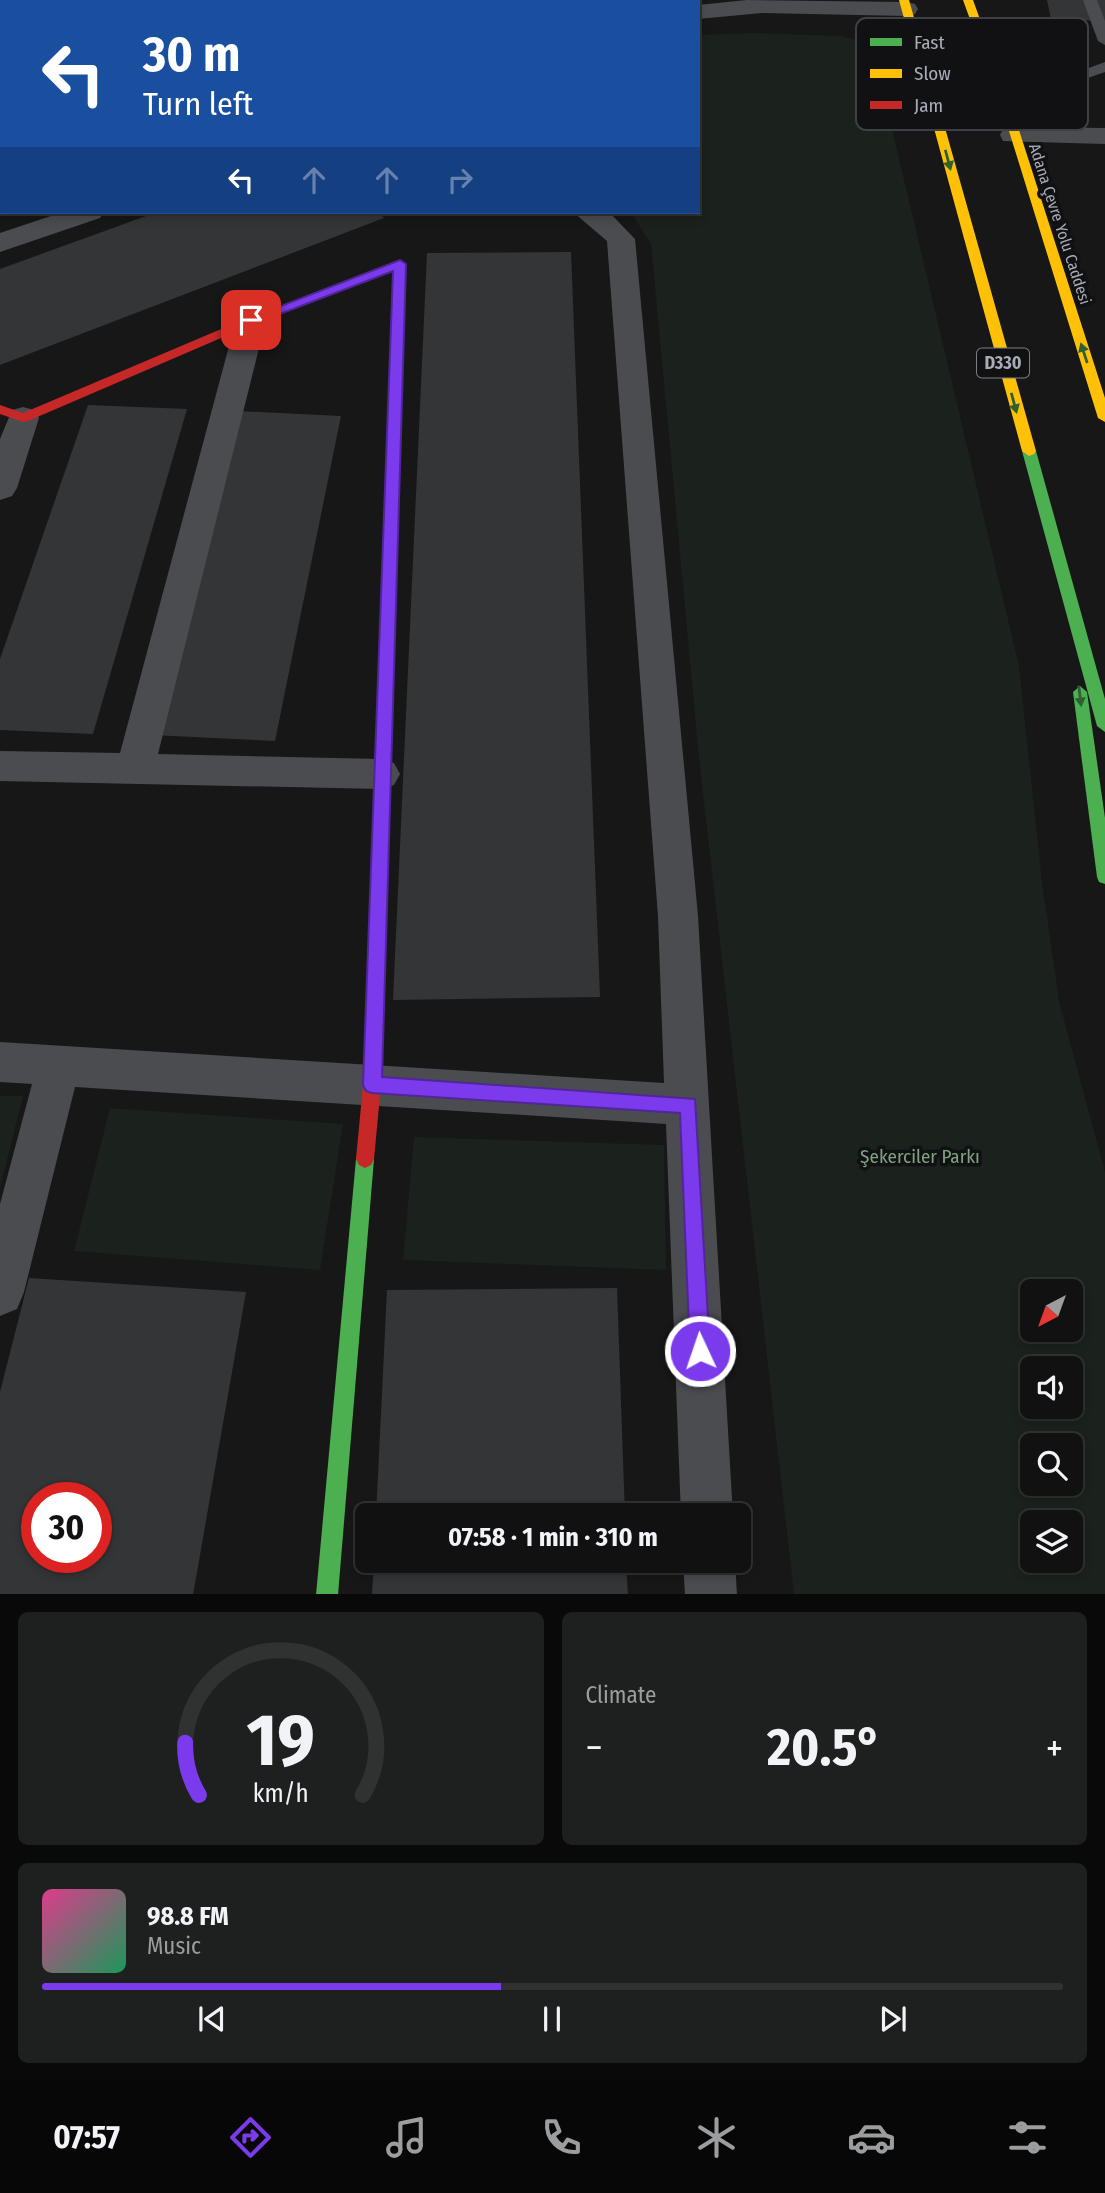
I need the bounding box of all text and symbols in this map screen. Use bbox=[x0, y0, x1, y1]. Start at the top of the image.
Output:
legend bbox=[856, 18, 1088, 130]
text: 30 m bbox=[143, 25, 241, 84]
icon: left bbox=[28, 28, 119, 119]
text: Fast bbox=[914, 31, 945, 54]
text: Slow bbox=[914, 62, 951, 85]
text: Turn left bbox=[143, 85, 253, 123]
text: Jam bbox=[914, 94, 943, 117]
street label: Adana Çevre Yolu Caddesi bbox=[1024, 141, 1095, 307]
one-way arrow bbox=[943, 150, 953, 171]
icon: left bbox=[222, 161, 260, 199]
icon: ahead bbox=[295, 161, 333, 199]
icon: ahead bbox=[368, 161, 406, 199]
icon: right bbox=[441, 161, 479, 199]
pin bbox=[221, 290, 281, 350]
icon: arrive bbox=[232, 301, 270, 339]
one-way arrow bbox=[1078, 343, 1089, 364]
road number: D330 bbox=[977, 348, 1029, 377]
one-way arrow bbox=[1009, 393, 1020, 415]
one-way arrow bbox=[1075, 685, 1086, 707]
park label: Şekerciler Parkı bbox=[860, 1145, 980, 1168]
north arrow bbox=[1020, 1279, 1083, 1342]
map controls bbox=[1020, 1279, 1083, 1573]
position arrow bbox=[663, 1314, 737, 1388]
button: sound bbox=[1020, 1356, 1083, 1419]
button: search bbox=[1020, 1433, 1083, 1496]
speed limit sign: 30 bbox=[21, 1482, 112, 1573]
button: layers bbox=[1020, 1510, 1083, 1573]
text: 07:58 · 1 min · 310 m bbox=[448, 1522, 658, 1553]
text: Climate bbox=[586, 1681, 656, 1709]
text: 19 bbox=[247, 1697, 315, 1784]
text: 20.5° bbox=[767, 1716, 881, 1779]
text: − bbox=[586, 1725, 603, 1771]
text: + bbox=[1046, 1725, 1063, 1771]
text: km/h bbox=[253, 1778, 309, 1808]
text: 98.8 FM bbox=[147, 1901, 229, 1932]
text: Music bbox=[147, 1932, 201, 1960]
icon: previous bbox=[193, 2000, 231, 2038]
icon: pause bbox=[533, 2000, 571, 2038]
icon: next bbox=[874, 2000, 912, 2038]
icon: directions bbox=[226, 2113, 275, 2162]
icon: music bbox=[382, 2113, 431, 2162]
icon: phone bbox=[537, 2113, 586, 2162]
icon: climate bbox=[692, 2113, 741, 2162]
icon: car bbox=[847, 2113, 896, 2162]
icon: filters bbox=[1003, 2113, 1052, 2162]
text: 07:57 bbox=[53, 2118, 120, 2156]

